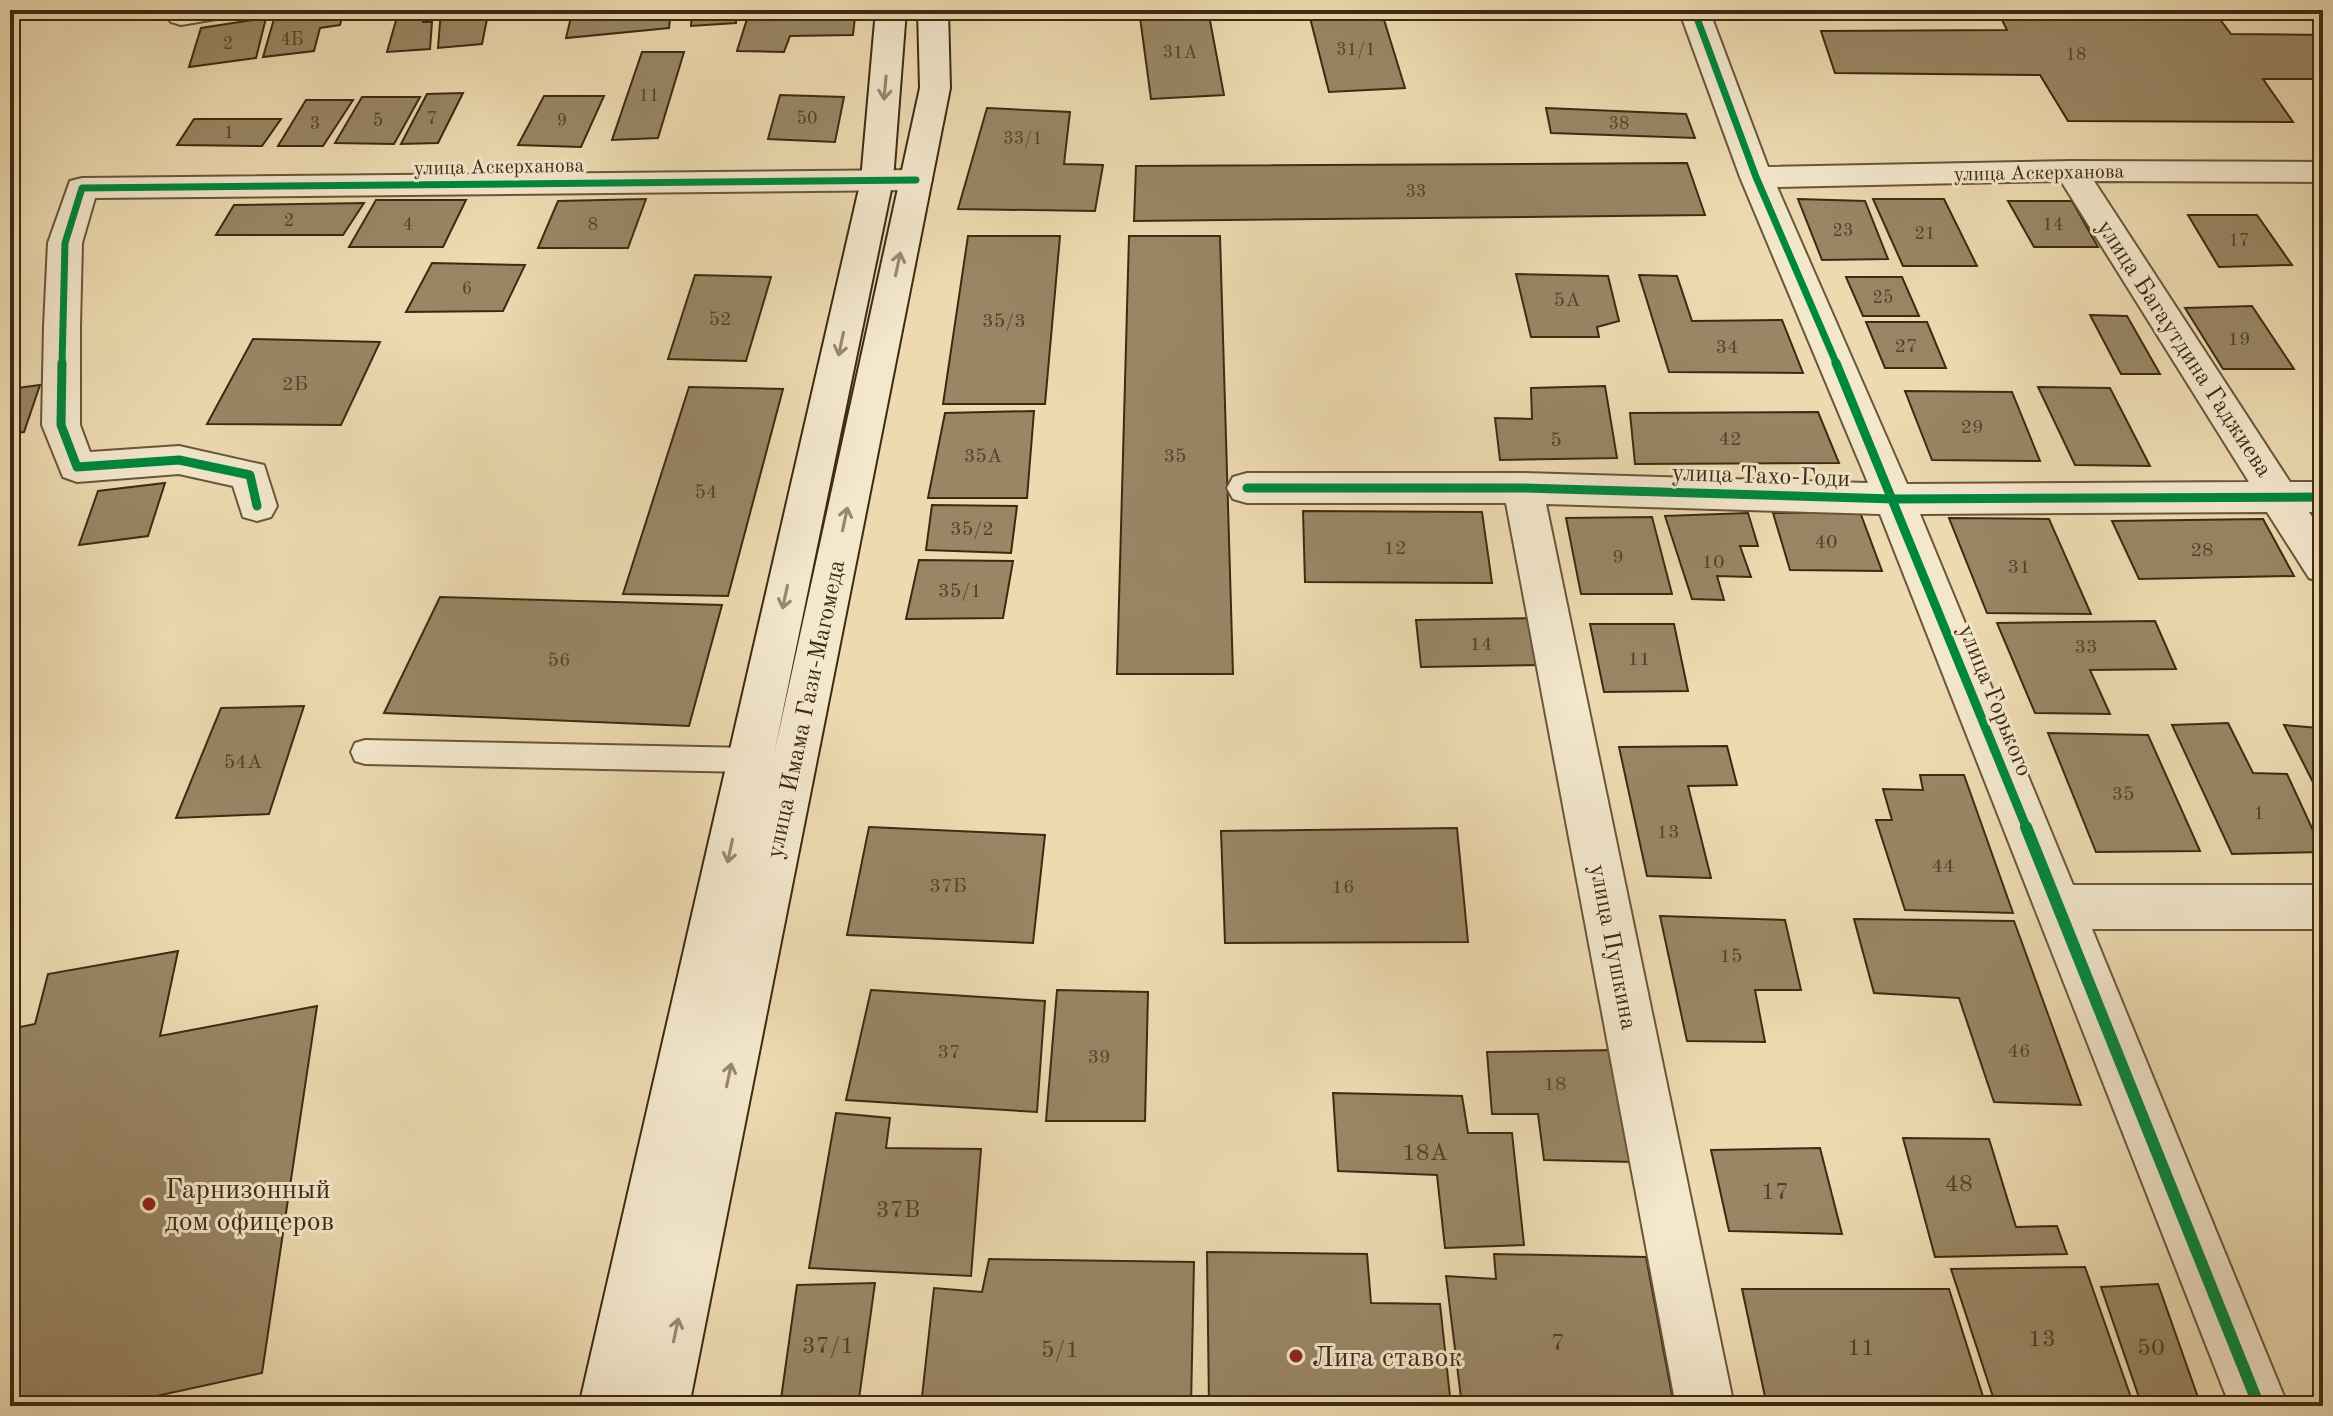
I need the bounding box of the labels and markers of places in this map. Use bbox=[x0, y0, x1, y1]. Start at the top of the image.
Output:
place label: Гарнизонный дом офицеров bbox=[165, 1177, 334, 1237]
marker: Гарнизонный дом офицеров bbox=[140, 1195, 158, 1213]
place label: Лига ставок bbox=[1312, 1345, 1462, 1373]
marker: Лига ставок bbox=[1287, 1347, 1305, 1365]

